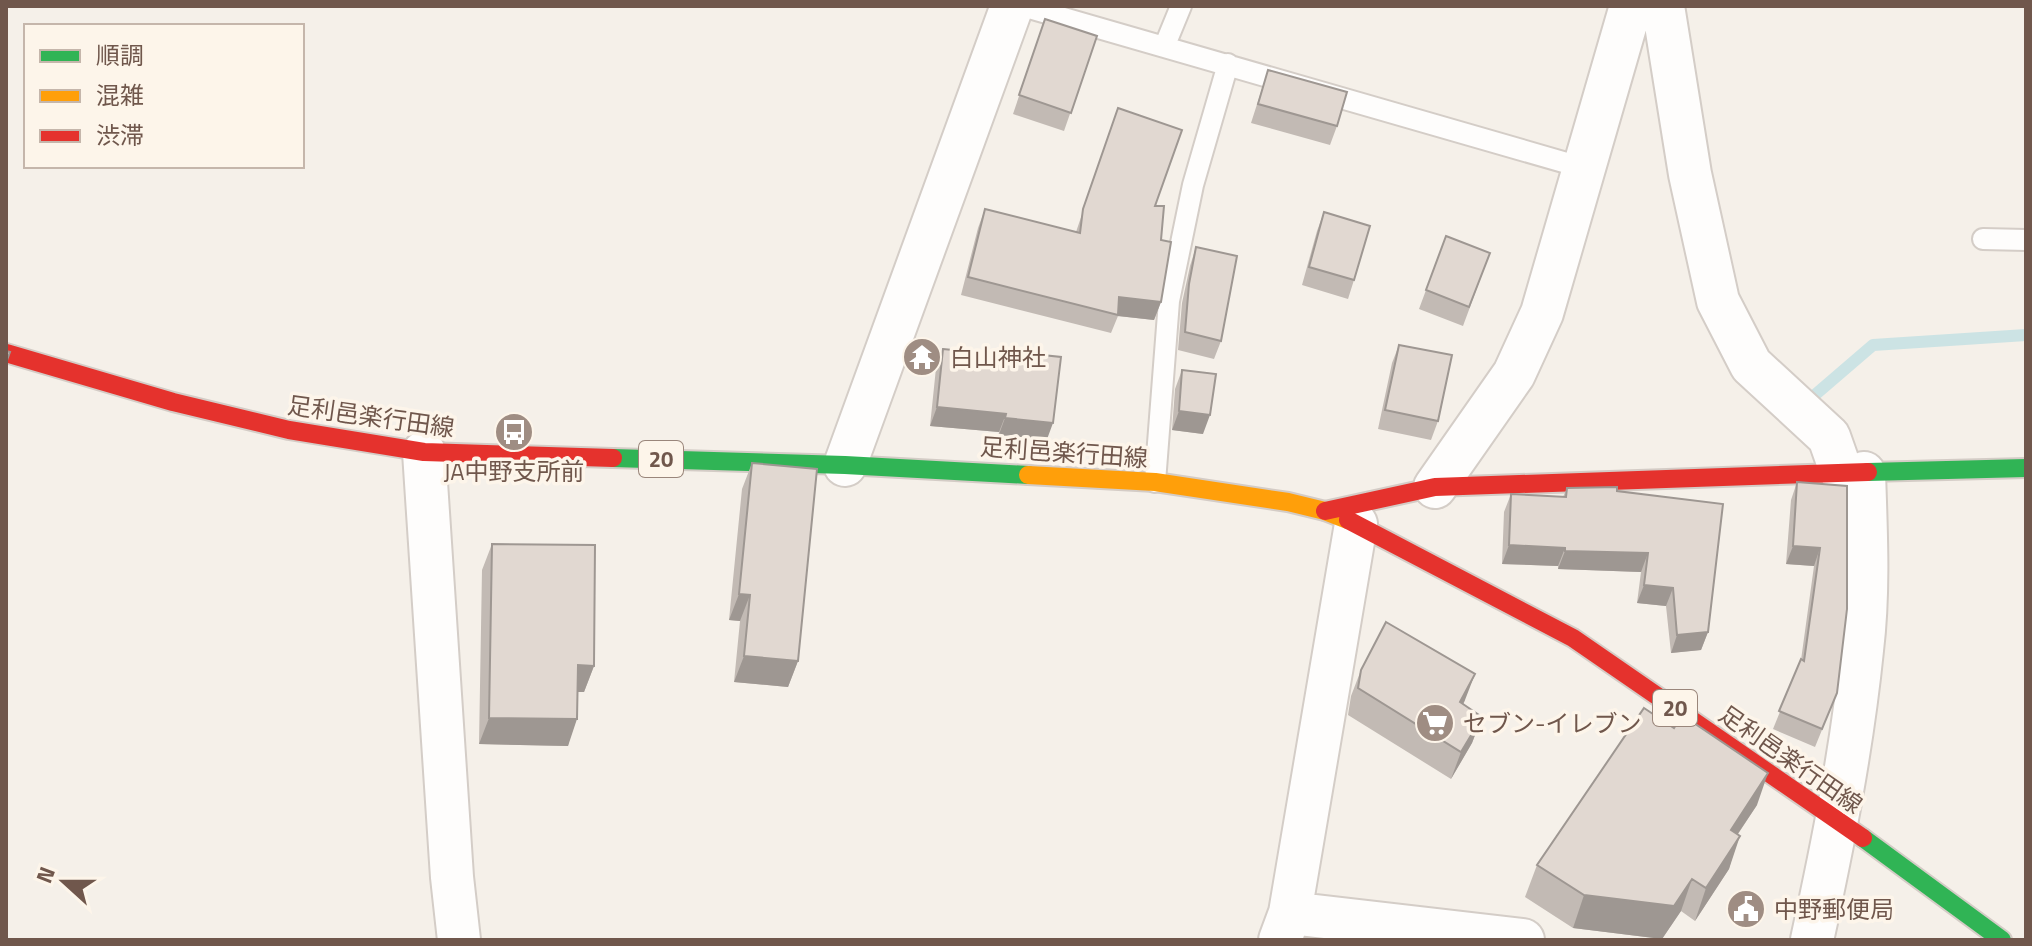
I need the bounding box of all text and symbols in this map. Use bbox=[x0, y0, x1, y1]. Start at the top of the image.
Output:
legend bbox=[24, 24, 304, 168]
text: 順調 bbox=[96, 37, 144, 73]
text: 混雑 bbox=[96, 77, 144, 113]
text: 渋滞 bbox=[96, 117, 144, 153]
temple icon: 白山神社 bbox=[901, 336, 943, 378]
place label: 白山神社 bbox=[950, 339, 1046, 375]
street label: 足利邑楽行田線 bbox=[285, 386, 457, 446]
bus stop icon: JA中野支所前 bbox=[493, 411, 535, 453]
street label: 足利邑楽行田線 bbox=[979, 428, 1149, 476]
road number: 20 bbox=[639, 441, 683, 477]
place label: JA中野支所前 bbox=[443, 453, 585, 489]
road number: 20 bbox=[1653, 690, 1697, 726]
street label: 足利邑楽行田線 bbox=[1712, 696, 1870, 822]
supermarket icon: セブン-イレブン bbox=[1414, 702, 1456, 744]
place label: セブン-イレブン bbox=[1463, 705, 1642, 741]
north arrow bbox=[24, 842, 104, 922]
text: N bbox=[27, 862, 64, 888]
public building icon: 中野郵便局 bbox=[1725, 888, 1767, 930]
place label: 中野郵便局 bbox=[1774, 891, 1894, 927]

